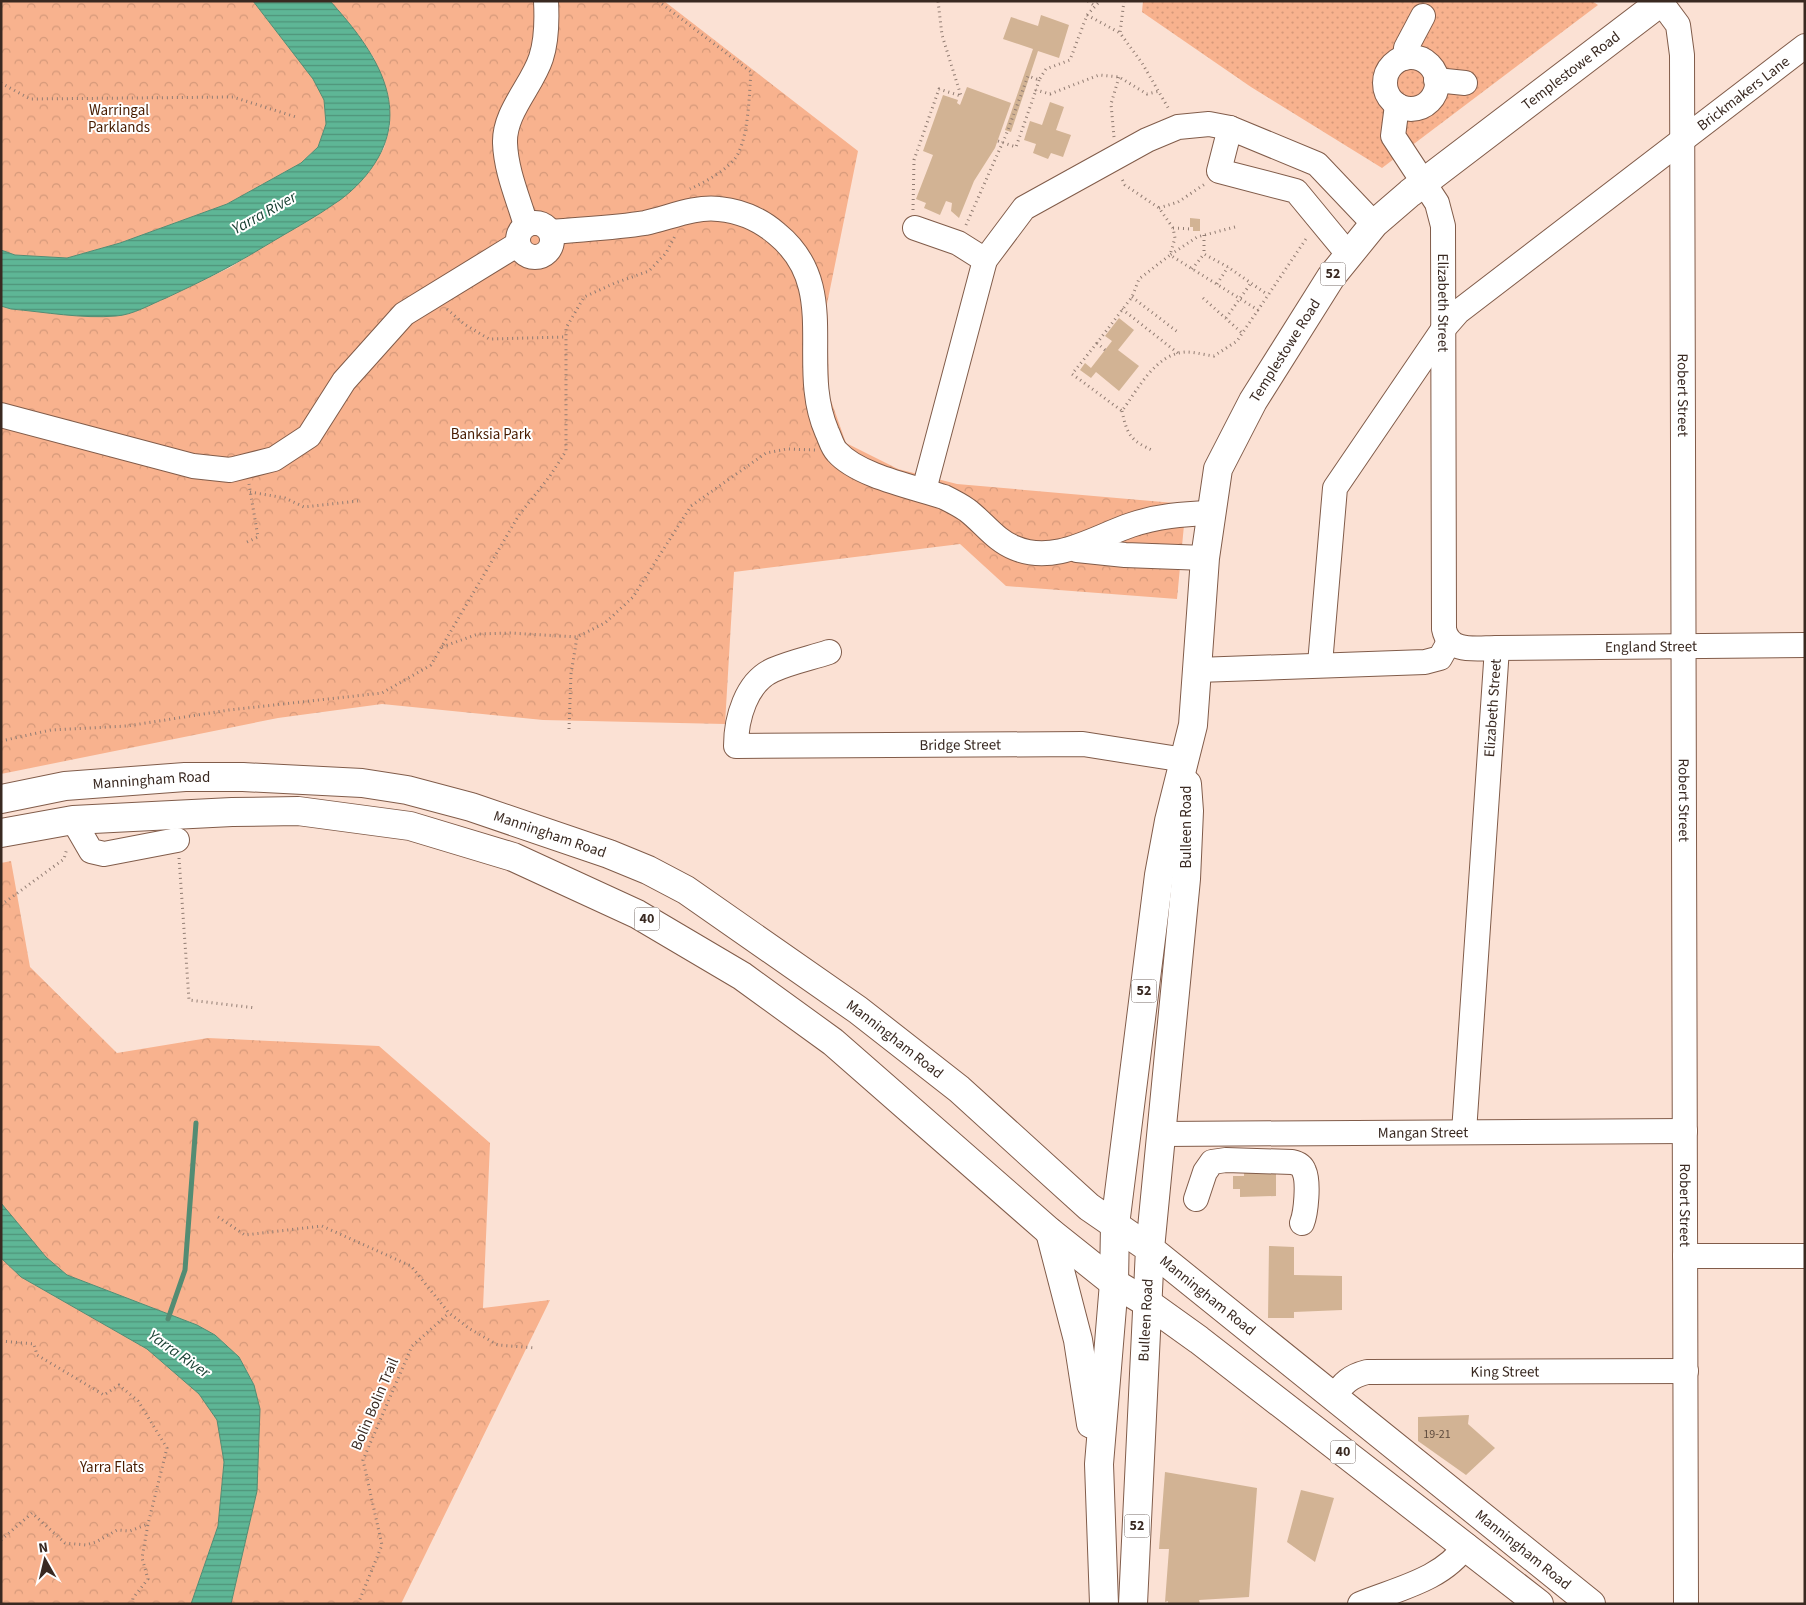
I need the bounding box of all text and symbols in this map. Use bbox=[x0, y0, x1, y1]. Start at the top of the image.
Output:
street label: Templestowe Road bbox=[1517, 26, 1625, 115]
street label: Brickmakers Lane bbox=[1693, 51, 1794, 136]
park label: Warringal Parklands bbox=[88, 100, 150, 138]
water label: Yarra River bbox=[228, 185, 302, 240]
street label: Elizabeth Street bbox=[1433, 254, 1454, 352]
road number: 52 bbox=[1320, 262, 1346, 286]
street label: Templestowe Road bbox=[1244, 295, 1325, 407]
street label: Robert Street bbox=[1672, 353, 1693, 437]
park label: Banksia Park bbox=[451, 424, 532, 445]
street label: England Street bbox=[1605, 636, 1697, 657]
street label: Elizabeth Street bbox=[1479, 658, 1507, 758]
street label: Bridge Street bbox=[919, 734, 1001, 755]
street label: Robert Street bbox=[1673, 758, 1695, 842]
street label: Manningham Road bbox=[92, 766, 210, 794]
street label: Bulleen Road bbox=[1176, 786, 1197, 868]
street label: Manningham Road bbox=[491, 805, 609, 863]
road number: 40 bbox=[634, 908, 660, 931]
road number: 52 bbox=[1132, 979, 1156, 1002]
street label: Manningham Road bbox=[842, 994, 948, 1083]
street label: Mangan Street bbox=[1378, 1122, 1468, 1143]
street label: Robert Street bbox=[1674, 1163, 1696, 1247]
street label: Manningham Road bbox=[1155, 1250, 1260, 1341]
street label: Bulleen Road bbox=[1133, 1278, 1159, 1362]
water label: Yarra River bbox=[144, 1325, 216, 1384]
street label: Bolin Bolin Trail bbox=[346, 1354, 404, 1453]
street label: King Street bbox=[1470, 1361, 1539, 1382]
house number: 19-21 bbox=[1423, 1426, 1451, 1443]
road number: 40 bbox=[1330, 1440, 1356, 1464]
park label: Yarra Flats bbox=[79, 1457, 144, 1478]
street label: Manningham Road bbox=[1471, 1504, 1576, 1595]
road number: 52 bbox=[1124, 1514, 1150, 1538]
north arrow bbox=[20, 1535, 70, 1585]
text: N bbox=[37, 1538, 49, 1559]

